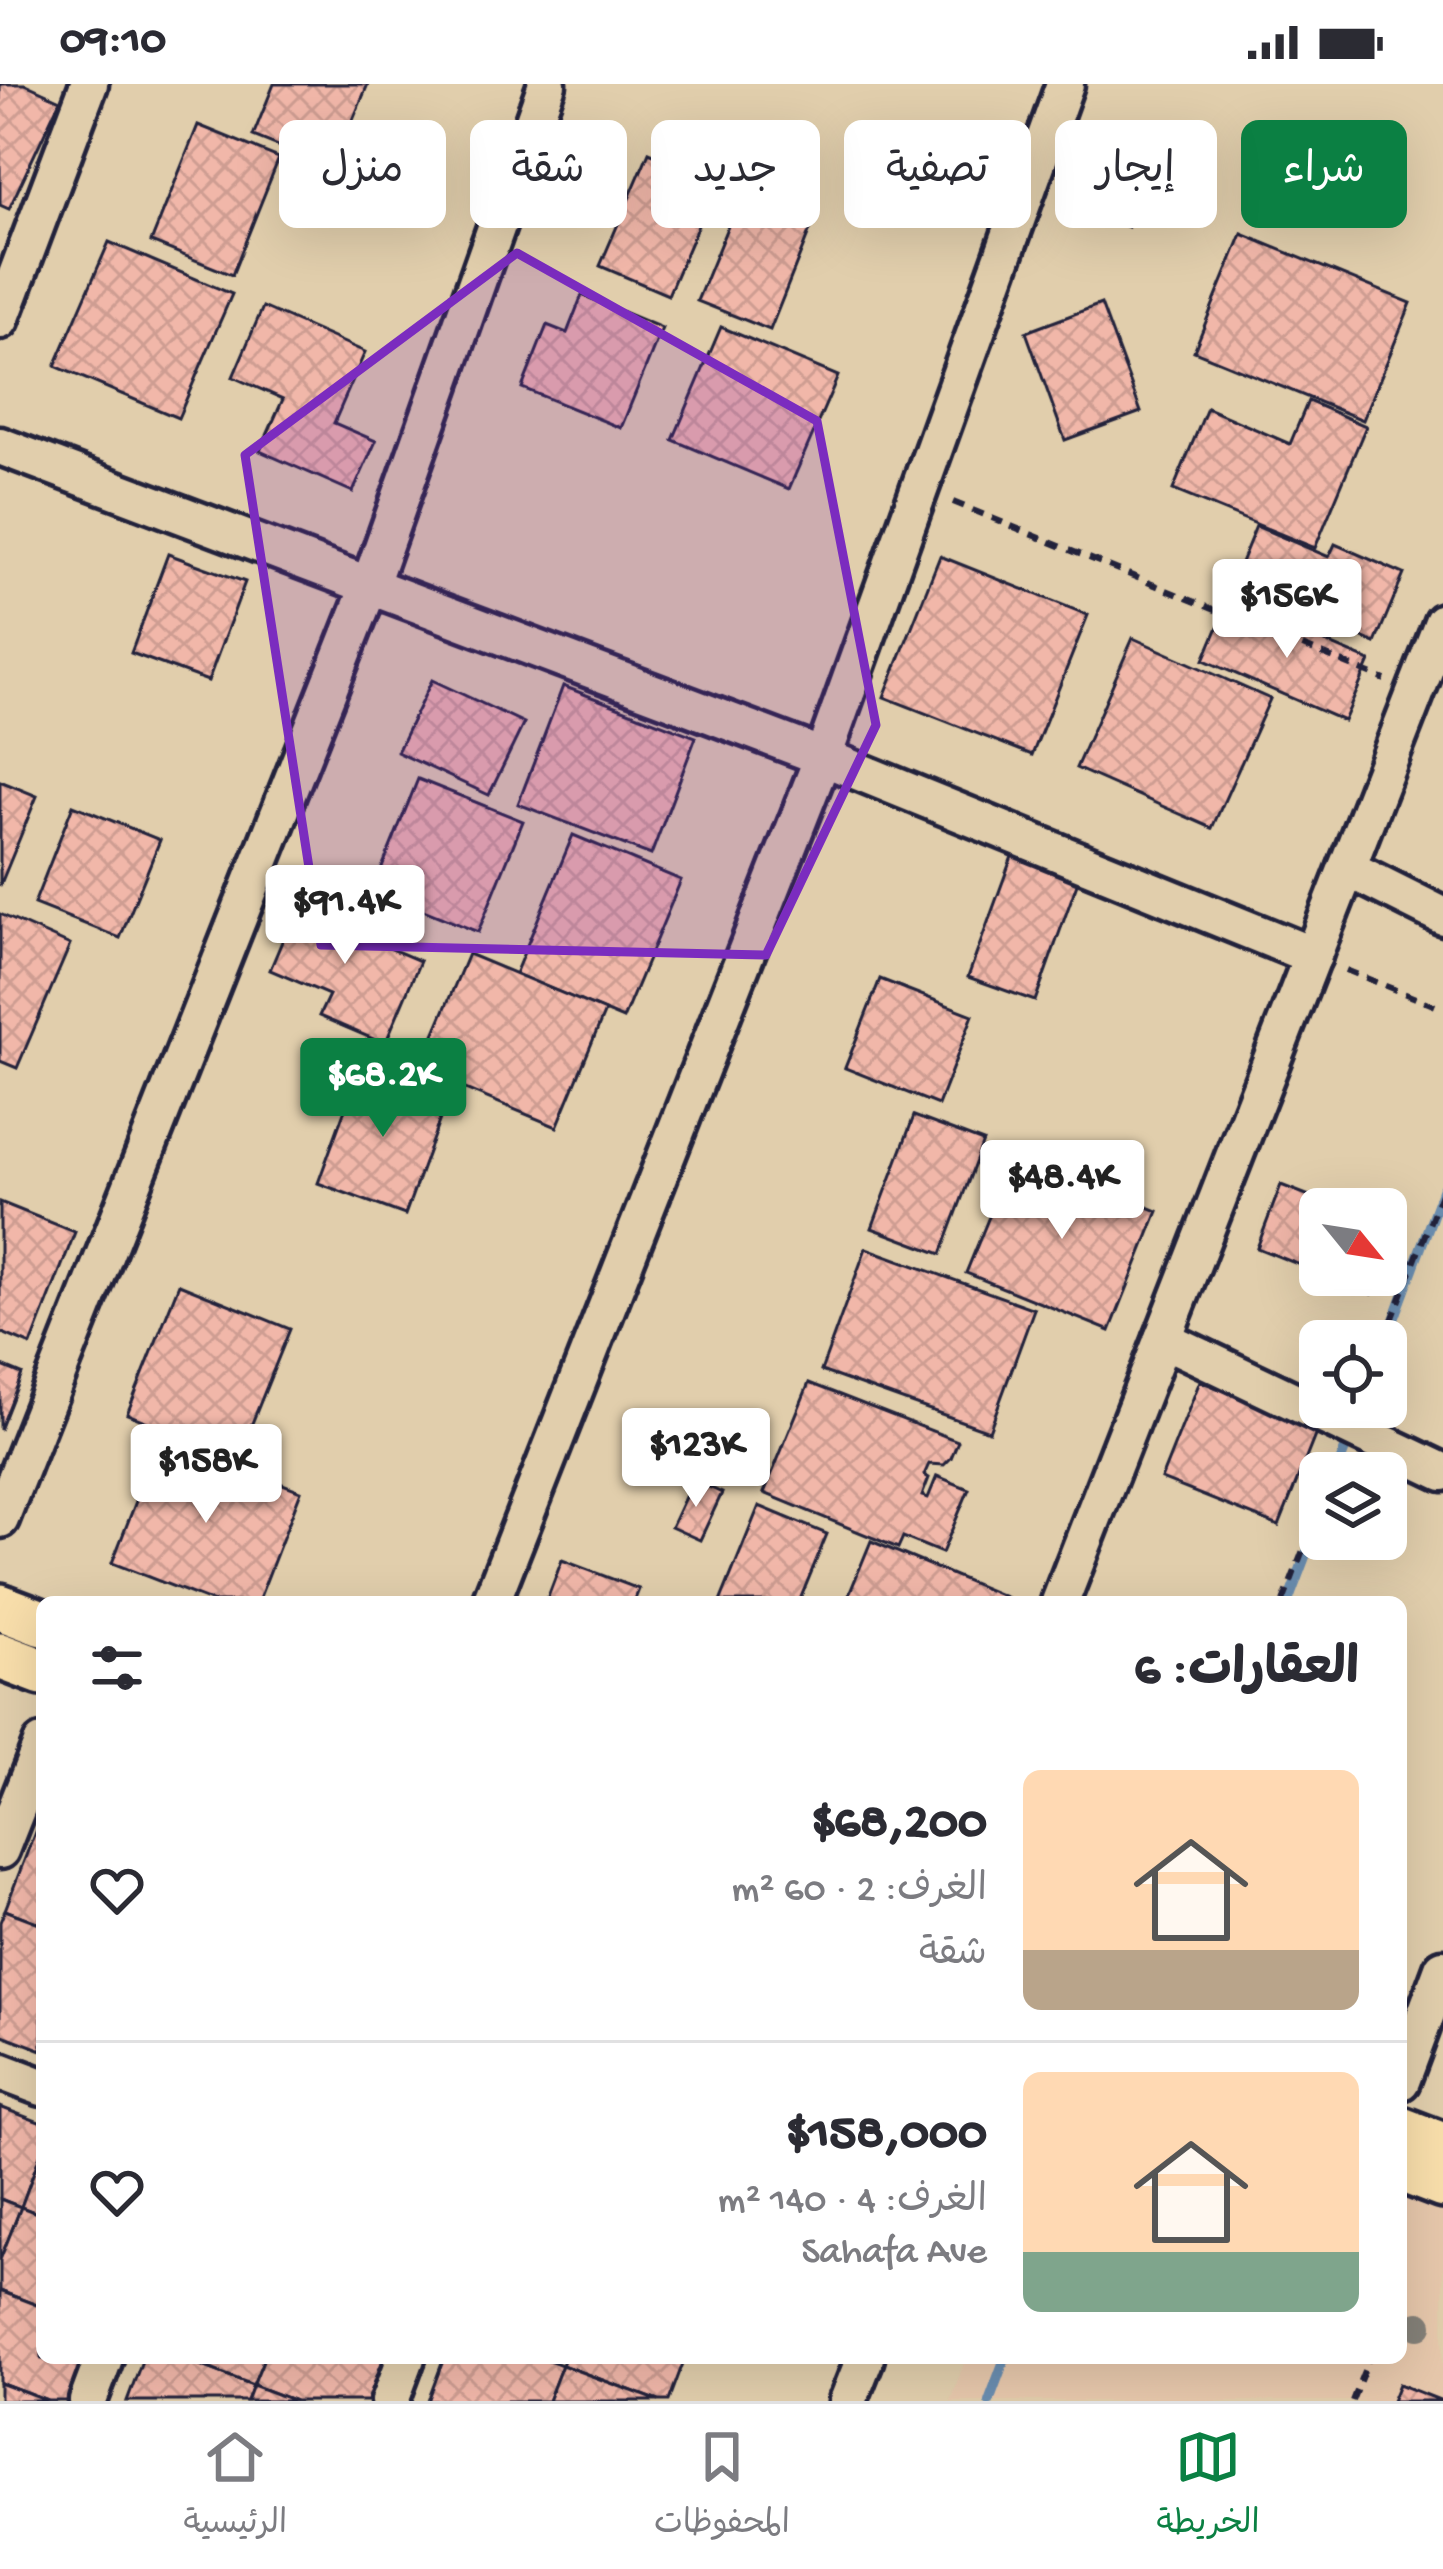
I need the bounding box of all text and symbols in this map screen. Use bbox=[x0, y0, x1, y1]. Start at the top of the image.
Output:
text: 09:10 bbox=[60, 16, 166, 69]
chip: منزل bbox=[279, 120, 446, 228]
chip: شقة bbox=[470, 120, 627, 228]
chip: جديد bbox=[651, 120, 820, 228]
chip: تصفية bbox=[844, 120, 1031, 228]
chip: إيجار bbox=[1055, 120, 1217, 228]
chip: شراء bbox=[1241, 120, 1407, 228]
pin: $156K bbox=[1203, 559, 1371, 661]
text: $156K bbox=[1239, 575, 1335, 621]
pin: $91.4K bbox=[247, 865, 443, 967]
text: $91.4K bbox=[293, 881, 397, 927]
pin: $68.2K bbox=[285, 1038, 481, 1140]
text: $68.2K bbox=[327, 1054, 439, 1100]
pin: $48.4K bbox=[964, 1140, 1160, 1242]
text: $48.4K bbox=[1007, 1156, 1117, 1202]
north arrow bbox=[1299, 1188, 1407, 1296]
map controls bbox=[1299, 1188, 1407, 1560]
button: locate bbox=[1299, 1320, 1407, 1428]
pin: $123K bbox=[612, 1408, 780, 1510]
pin: $158K bbox=[122, 1424, 290, 1526]
text: $123K bbox=[649, 1424, 743, 1470]
text: $158K bbox=[158, 1440, 254, 1486]
button: layers bbox=[1299, 1452, 1407, 1560]
icon: filters bbox=[84, 1635, 150, 1701]
text: العقارات: 6 bbox=[1134, 1643, 1359, 1703]
text: $68,200 bbox=[811, 1796, 987, 1856]
icon: home bbox=[1119, 1818, 1263, 1962]
icon: heart bbox=[84, 1857, 150, 1923]
text: الغرف: 2 · 60 m² bbox=[731, 1869, 987, 1915]
text: شقة bbox=[919, 1933, 987, 1979]
text: $158,000 bbox=[786, 2107, 987, 2167]
icon: home bbox=[1119, 2120, 1263, 2264]
icon: heart bbox=[84, 2159, 150, 2225]
text: الغرف: 4 · 140 m² bbox=[718, 2180, 987, 2226]
text: Sahafa Ave bbox=[802, 2231, 987, 2277]
tab: الرئيسية bbox=[183, 2424, 287, 2550]
tab: المحفوظات bbox=[654, 2424, 790, 2550]
tab: الخريطة bbox=[1157, 2424, 1260, 2550]

